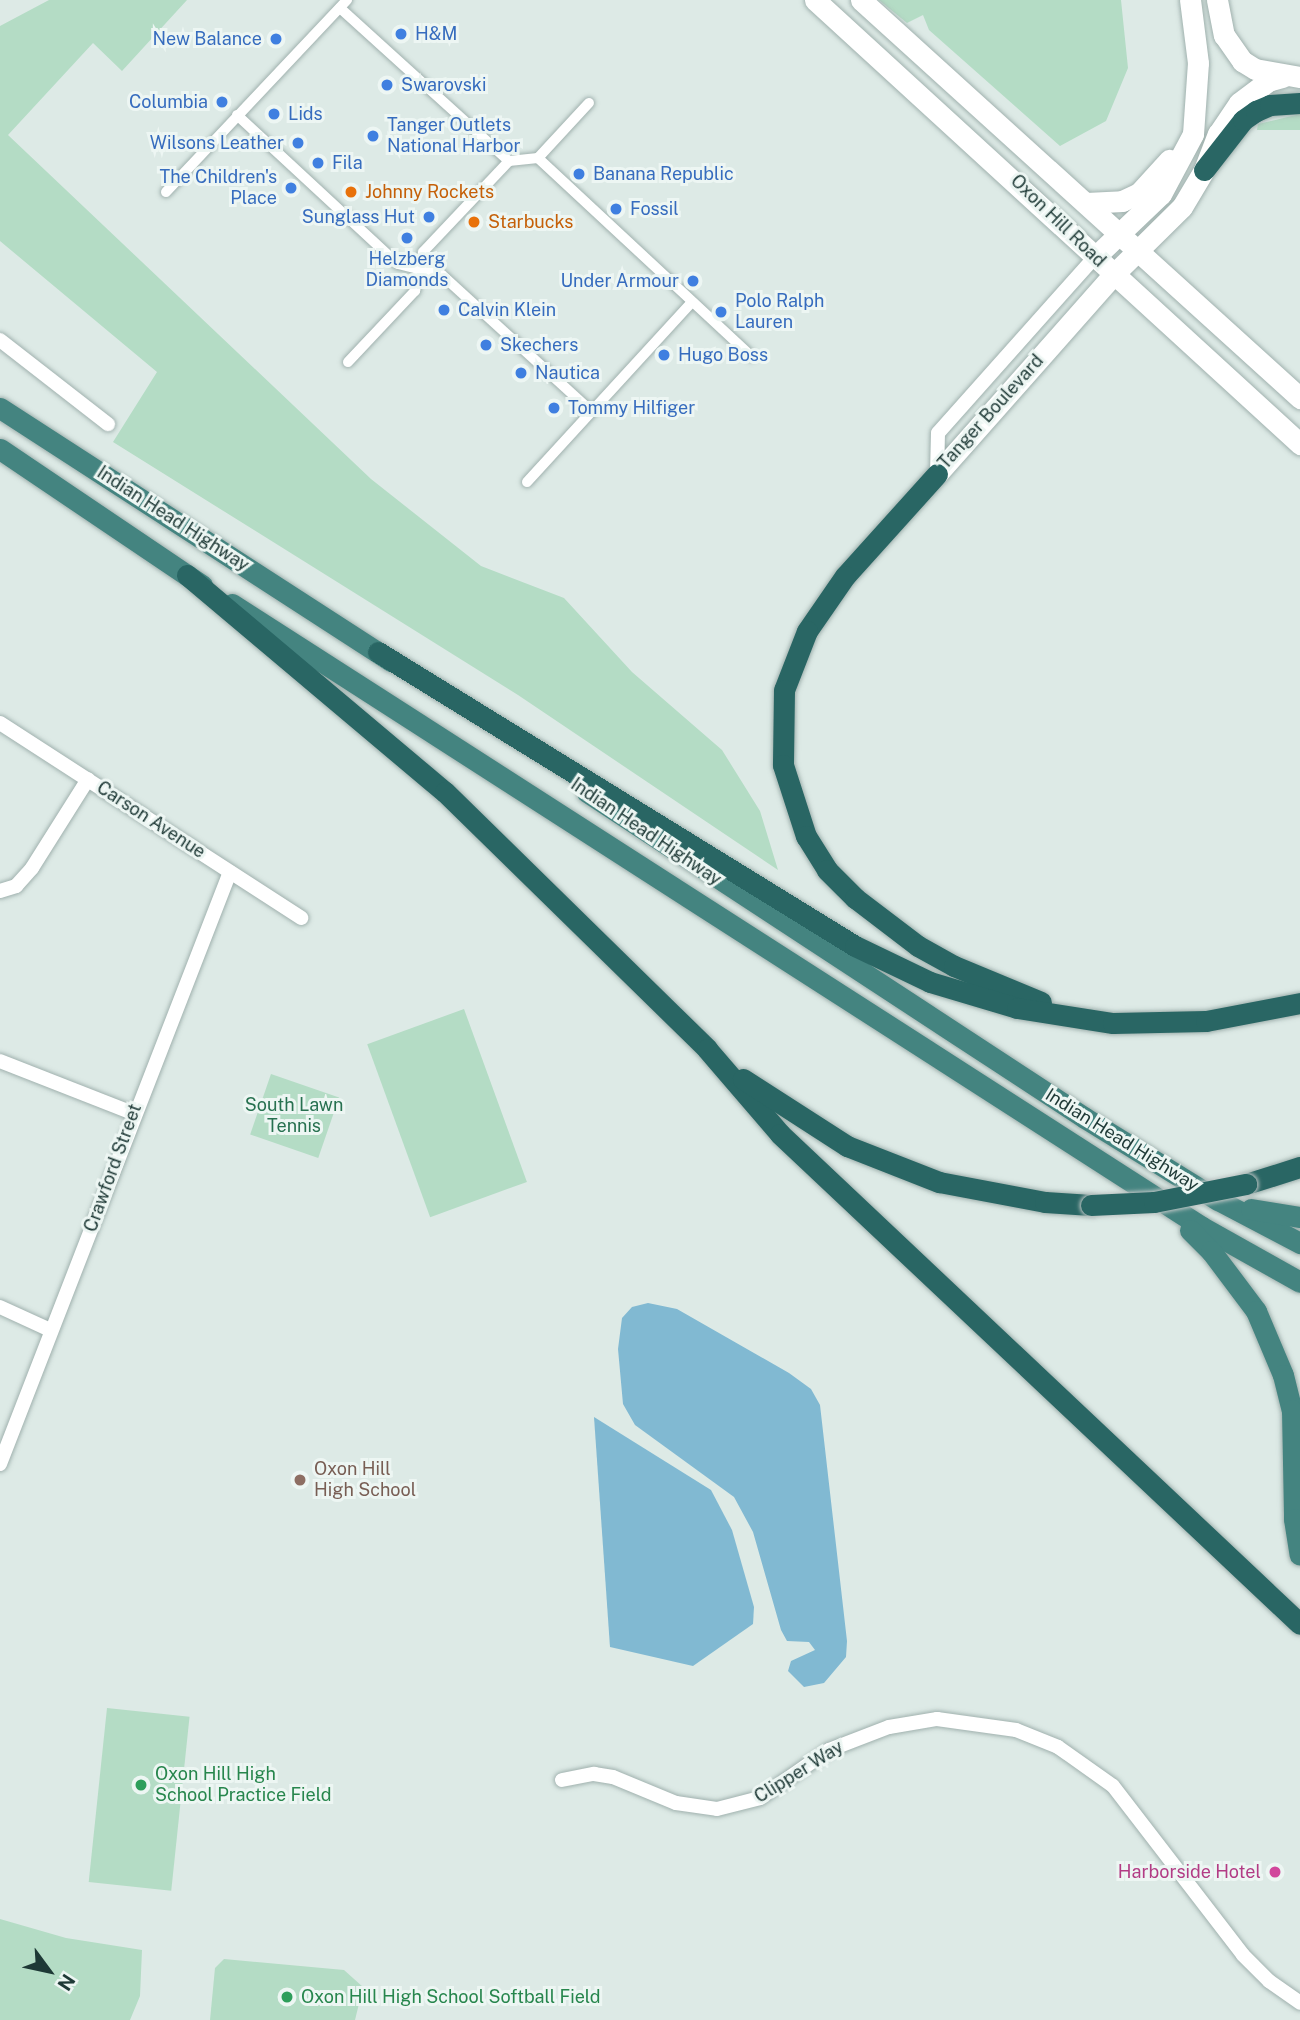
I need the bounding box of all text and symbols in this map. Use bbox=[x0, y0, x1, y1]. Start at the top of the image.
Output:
place label: H&M bbox=[415, 23, 457, 45]
marker: H&M bbox=[393, 26, 409, 42]
place label: New Balance bbox=[152, 28, 262, 50]
marker: New Balance bbox=[268, 31, 284, 47]
place label: Swarovski bbox=[401, 74, 486, 96]
marker: Swarovski bbox=[379, 77, 395, 93]
place label: Columbia bbox=[129, 91, 208, 113]
marker: Columbia bbox=[214, 94, 230, 110]
place label: Lids bbox=[288, 103, 323, 125]
marker: Lids bbox=[266, 106, 282, 122]
place label: Tanger Outlets National Harbor bbox=[387, 115, 521, 158]
marker: Tanger Outlets National Harbor bbox=[365, 128, 381, 144]
place label: Wilsons Leather bbox=[150, 132, 284, 154]
marker: Wilsons Leather bbox=[290, 135, 306, 151]
place label: Fila bbox=[332, 152, 363, 174]
marker: Fila bbox=[310, 155, 326, 171]
place label: Banana Republic bbox=[593, 163, 734, 185]
marker: Banana Republic bbox=[571, 166, 587, 182]
place label: The Children's Place bbox=[159, 167, 277, 210]
street label: Oxon Hill Road bbox=[1006, 170, 1110, 272]
marker: The Children's Place bbox=[283, 180, 299, 196]
place label: Johnny Rockets bbox=[365, 181, 494, 203]
marker: Johnny Rockets bbox=[343, 184, 359, 200]
place label: Fossil bbox=[630, 198, 679, 220]
marker: Fossil bbox=[608, 201, 624, 217]
place label: Sunglass Hut bbox=[302, 206, 415, 228]
marker: Sunglass Hut bbox=[421, 209, 437, 225]
place label: Starbucks bbox=[488, 211, 573, 233]
marker: Starbucks bbox=[466, 214, 482, 230]
marker: Helzberg Diamonds bbox=[399, 230, 415, 246]
place label: Helzberg Diamonds bbox=[366, 249, 448, 292]
place label: Under Armour bbox=[561, 270, 679, 292]
marker: Under Armour bbox=[685, 273, 701, 289]
place label: Polo Ralph Lauren bbox=[735, 291, 824, 334]
place label: Calvin Klein bbox=[458, 299, 556, 321]
marker: Calvin Klein bbox=[436, 302, 452, 318]
marker: Polo Ralph Lauren bbox=[713, 304, 729, 320]
place label: Skechers bbox=[500, 334, 578, 356]
marker: Skechers bbox=[478, 337, 494, 353]
place label: Hugo Boss bbox=[678, 344, 768, 366]
marker: Hugo Boss bbox=[656, 347, 672, 363]
street label: Tanger Boulevard bbox=[934, 350, 1048, 474]
place label: Nautica bbox=[535, 362, 600, 384]
marker: Nautica bbox=[513, 365, 529, 381]
place label: Tommy Hilfiger bbox=[568, 397, 695, 419]
marker: Tommy Hilfiger bbox=[546, 400, 562, 416]
street label: Indian Head Highway bbox=[93, 462, 253, 576]
street label: Indian Head Highway bbox=[567, 774, 725, 890]
street label: Carson Avenue bbox=[93, 777, 209, 863]
street label: Indian Head Highway bbox=[1041, 1084, 1203, 1196]
park label: South Lawn Tennis bbox=[245, 1095, 343, 1138]
street label: Crawford Street bbox=[80, 1101, 146, 1235]
place label: Oxon Hill High School bbox=[314, 1459, 416, 1502]
marker: Oxon Hill High School bbox=[292, 1472, 308, 1488]
street label: Clipper Way bbox=[750, 1736, 848, 1808]
place label: Oxon Hill High School Practice Field bbox=[155, 1764, 332, 1806]
marker: Oxon Hill High School Practice Field bbox=[133, 1777, 149, 1793]
place label: Harborside Hotel bbox=[1118, 1861, 1261, 1883]
marker: Harborside Hotel bbox=[1267, 1864, 1283, 1880]
north arrow bbox=[14, 1936, 84, 2006]
text: N bbox=[53, 1970, 80, 1995]
place label: Oxon Hill High School Softball Field bbox=[301, 1986, 601, 2008]
marker: Oxon Hill High School Softball Field bbox=[279, 1989, 295, 2005]

